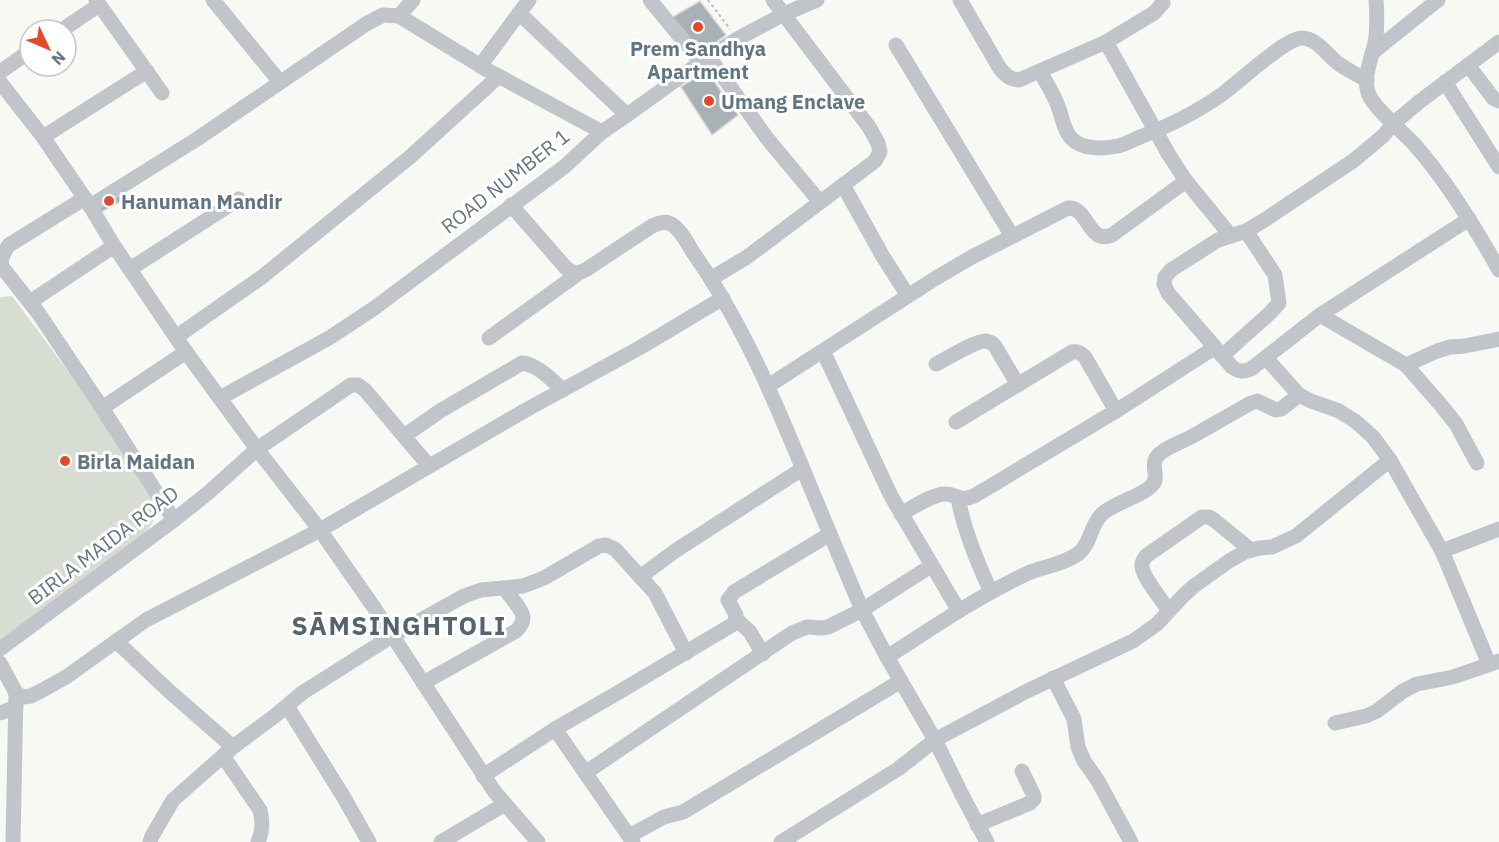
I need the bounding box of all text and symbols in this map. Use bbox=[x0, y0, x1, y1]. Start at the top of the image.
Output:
north arrow bbox=[18, 18, 78, 78]
marker: Prem Sandhya Apartment bbox=[691, 20, 705, 34]
place label: Prem Sandhya Apartment bbox=[630, 35, 766, 85]
text: N bbox=[48, 47, 70, 70]
place label: Umang Enclave bbox=[721, 88, 865, 115]
marker: Umang Enclave bbox=[702, 94, 716, 108]
street label: ROAD NUMBER 1 bbox=[435, 122, 575, 240]
place label: Hanuman Mandir bbox=[121, 188, 282, 215]
marker: Hanuman Mandir bbox=[102, 194, 116, 208]
place label: Birla Maidan bbox=[77, 448, 195, 475]
marker: Birla Maidan bbox=[58, 454, 72, 468]
street label: BIRLA MAIDA ROAD bbox=[22, 479, 184, 611]
district label: SĀMSINGHTOLI bbox=[291, 608, 507, 642]

